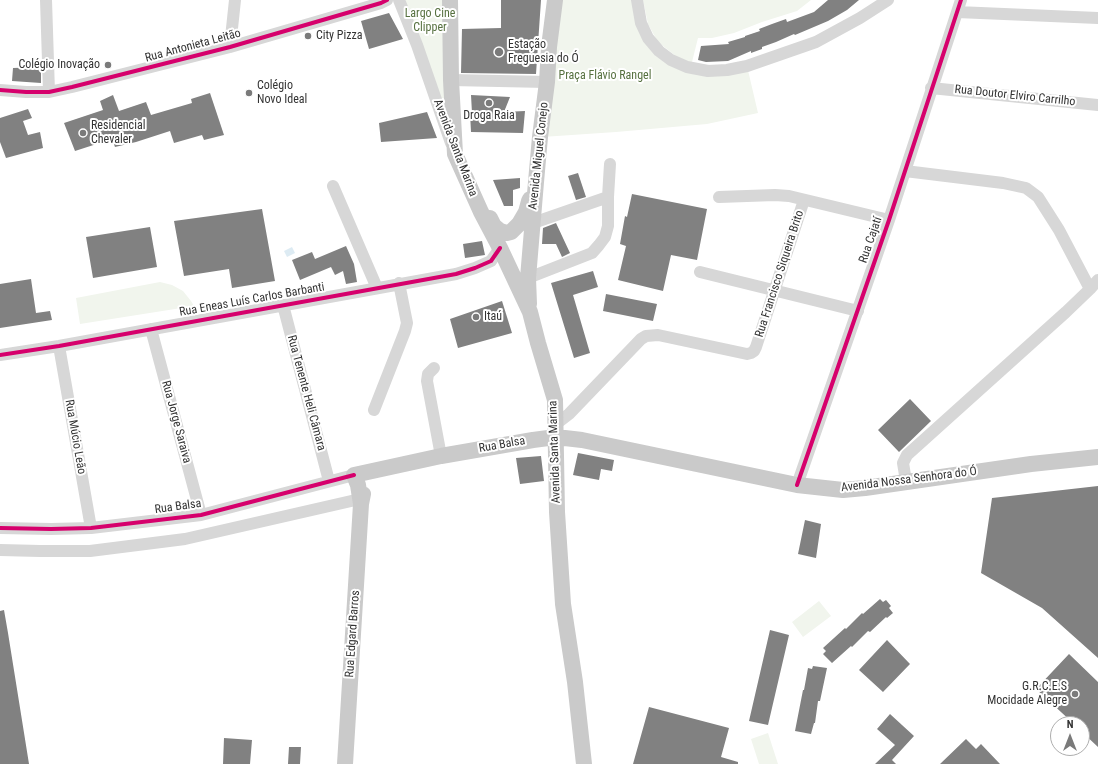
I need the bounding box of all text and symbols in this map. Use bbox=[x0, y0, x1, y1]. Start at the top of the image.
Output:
park label: Largo Cine Clipper bbox=[405, 7, 455, 35]
street label: Rua Antonieta Leitão bbox=[144, 26, 242, 66]
place label: City Pizza bbox=[316, 29, 363, 43]
marker: City Pizza bbox=[303, 31, 313, 41]
place label: Estação Freguesia do Ó bbox=[508, 38, 579, 66]
marker: Estação Freguesia do Ó bbox=[493, 46, 505, 58]
place label: Colégio Inovação bbox=[18, 58, 100, 72]
marker: Colégio Inovação bbox=[103, 60, 113, 70]
park label: Praça Flávio Rangel bbox=[559, 69, 651, 83]
place label: Colégio Novo Ideal bbox=[257, 79, 307, 107]
street label: Rua Doutor Elviro Carrilho bbox=[954, 82, 1076, 110]
marker: Colégio Novo Ideal bbox=[244, 88, 254, 98]
street label: Avenida Santa Marina bbox=[430, 97, 480, 199]
marker: Droga Raia bbox=[484, 98, 494, 108]
street label: Avenida Miguel Conejo bbox=[526, 102, 552, 210]
place label: Droga Raia bbox=[463, 109, 515, 123]
place label: Residencial Chevaler bbox=[91, 119, 145, 147]
marker: Residencial Chevaler bbox=[78, 128, 88, 138]
street label: Rua Francisco Siqueira Brito bbox=[753, 209, 807, 339]
street label: Rua Cajatí bbox=[856, 215, 886, 265]
street label: Rua Eneas Luís Carlos Barbanti bbox=[178, 280, 326, 320]
place label: Itaú bbox=[484, 310, 502, 324]
marker: Itaú bbox=[471, 312, 481, 322]
street label: Rua Tenente Heli Câmara bbox=[284, 334, 328, 452]
street label: Rua Jorge Saraiva bbox=[158, 379, 194, 465]
street label: Rua Múcio Leão bbox=[61, 398, 89, 476]
street label: Avenida Santa Marina bbox=[546, 400, 564, 504]
street label: Rua Balsa bbox=[478, 434, 526, 456]
street label: Avenida Nossa Senhora do Ó bbox=[840, 465, 978, 495]
street label: Rua Balsa bbox=[154, 497, 202, 517]
street label: Rua Edgard Barros bbox=[343, 590, 363, 678]
place label: G.R.C.E.S Mocidade Alegre bbox=[987, 680, 1067, 708]
marker: G.R.C.E.S Mocidade Alegre bbox=[1070, 689, 1080, 699]
north arrow bbox=[1050, 716, 1090, 756]
text: N bbox=[1067, 718, 1073, 731]

